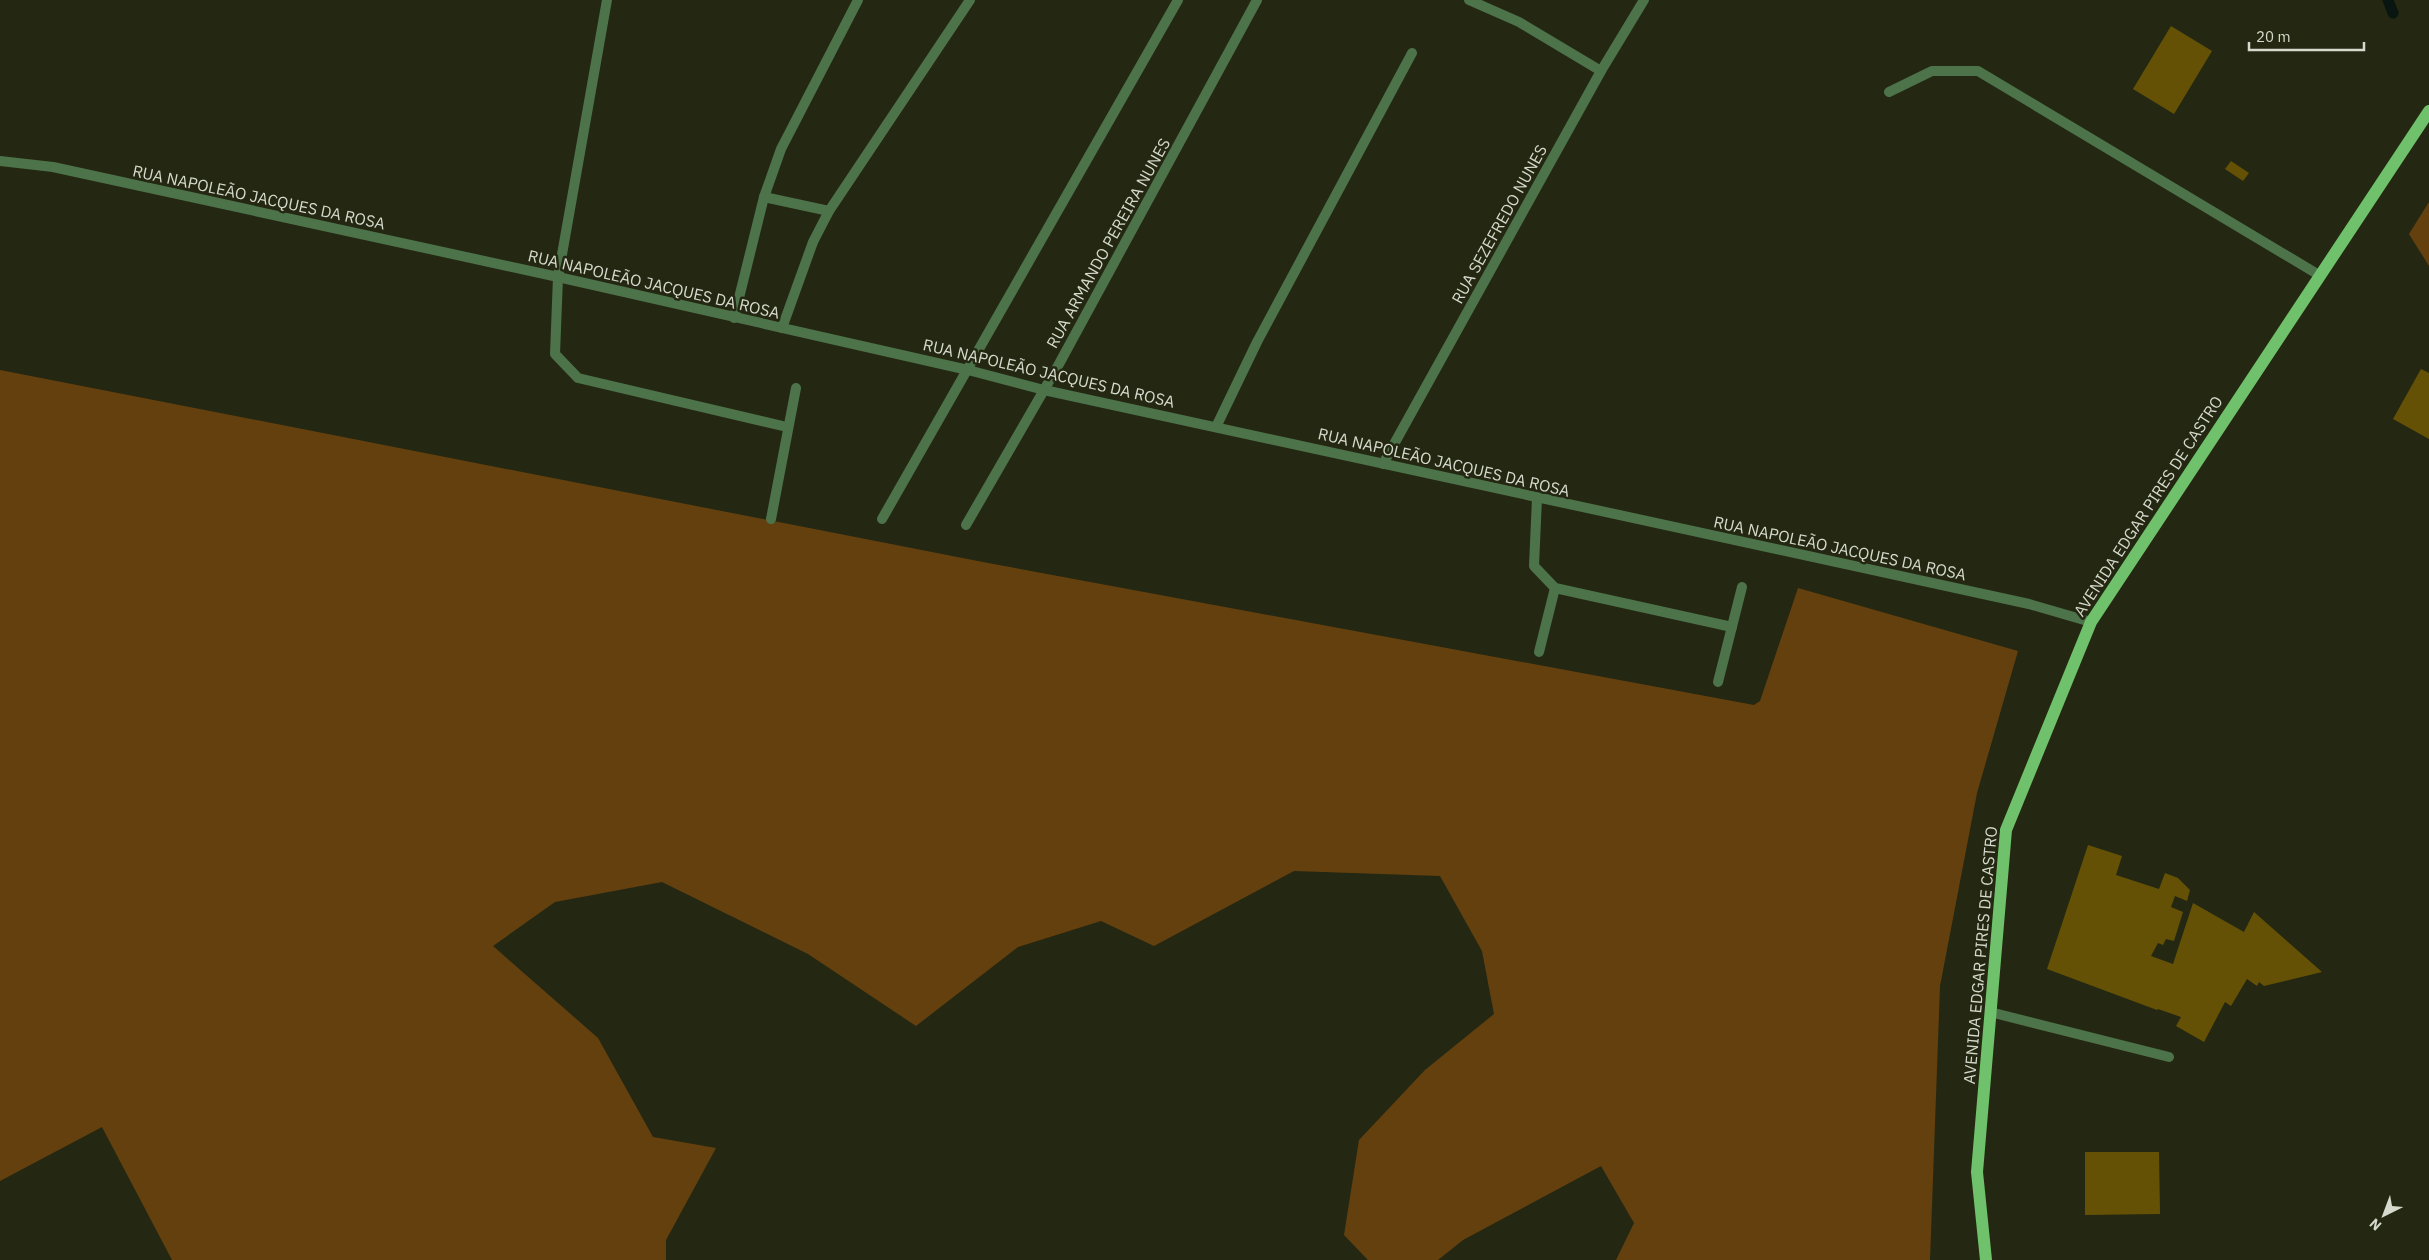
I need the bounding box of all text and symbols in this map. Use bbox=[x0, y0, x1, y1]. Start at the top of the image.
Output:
scale bar bbox=[2249, 20, 2364, 52]
text: 20 m bbox=[2256, 27, 2291, 46]
street label: RUA ARMANDO PEREIRA NUNES bbox=[1042, 135, 1174, 351]
street label: RUA SEZEFREDO NUNES bbox=[1447, 141, 1551, 307]
street label: RUA NAPOLEÃO JACQUES DA ROSA bbox=[131, 160, 387, 234]
street label: RUA NAPOLEÃO JACQUES DA ROSA bbox=[526, 245, 782, 323]
street label: RUA NAPOLEÃO JACQUES DA ROSA bbox=[921, 334, 1177, 412]
street label: AVENIDA EDGAR PIRES DE CASTRO bbox=[2069, 392, 2227, 620]
street label: RUA NAPOLEÃO JACQUES DA ROSA bbox=[1316, 423, 1572, 501]
street label: RUA NAPOLEÃO JACQUES DA ROSA bbox=[1712, 511, 1968, 585]
street label: AVENIDA EDGAR PIRES DE CASTRO bbox=[1959, 825, 2001, 1085]
north arrow bbox=[2359, 1190, 2409, 1240]
text: N bbox=[2366, 1215, 2385, 1235]

